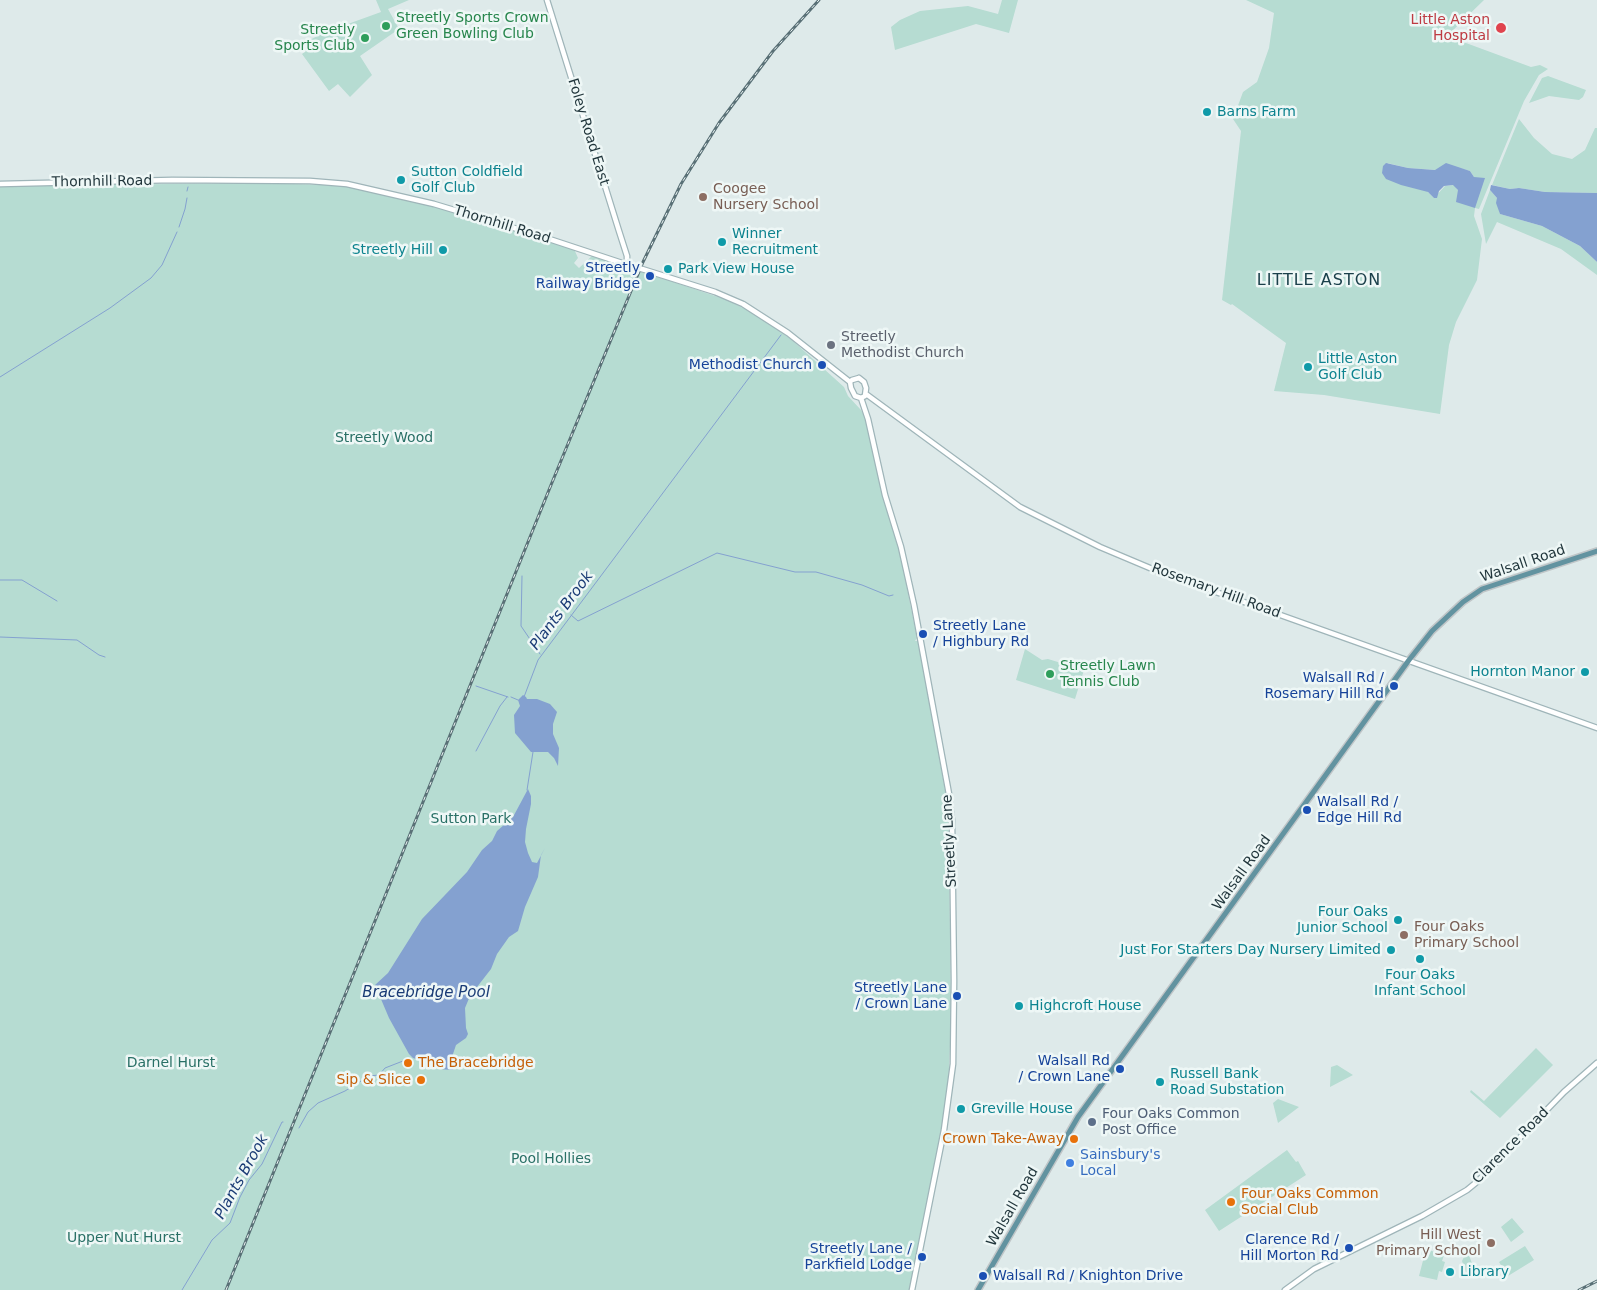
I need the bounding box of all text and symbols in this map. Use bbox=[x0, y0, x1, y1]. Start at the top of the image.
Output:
place label: Streetly Sports Crown Green Bowling Club bbox=[396, 10, 549, 42]
place label: Little Aston Hospital bbox=[1411, 12, 1490, 44]
marker: Streetly Sports Crown Green Bowling Club bbox=[380, 20, 392, 32]
marker: Little Aston Hospital bbox=[1494, 21, 1508, 35]
place label: Streetly Sports Club bbox=[274, 22, 355, 54]
marker: Streetly Sports Club bbox=[359, 32, 371, 44]
street label: Foley Road East bbox=[564, 76, 612, 188]
place label: Barns Farm bbox=[1217, 104, 1296, 120]
marker: Barns Farm bbox=[1201, 106, 1213, 118]
place label: Sutton Coldfield Golf Club bbox=[411, 164, 523, 196]
street label: Thornhill Road bbox=[52, 173, 152, 191]
marker: Sutton Coldfield Golf Club bbox=[395, 174, 407, 186]
place label: Coogee Nursery School bbox=[713, 181, 819, 213]
marker: Coogee Nursery School bbox=[697, 191, 709, 203]
street label: Thornhill Road bbox=[451, 202, 553, 248]
place label: Winner Recruitment bbox=[732, 226, 818, 258]
marker: Winner Recruitment bbox=[716, 236, 728, 248]
place label: Streetly Hill bbox=[352, 242, 433, 258]
marker: Streetly Hill bbox=[437, 244, 449, 256]
place label: Streetly Railway Bridge bbox=[536, 260, 640, 292]
place label: Park View House bbox=[678, 261, 794, 277]
marker: Park View House bbox=[662, 263, 674, 275]
marker: Streetly Railway Bridge bbox=[644, 270, 656, 282]
district label: LITTLE ASTON bbox=[1255, 271, 1383, 291]
place label: Streetly Methodist Church bbox=[841, 329, 964, 362]
marker: Streetly Methodist Church bbox=[825, 339, 837, 351]
place label: Little Aston Golf Club bbox=[1318, 351, 1397, 384]
place label: Methodist Church bbox=[689, 357, 812, 373]
marker: Methodist Church bbox=[816, 359, 828, 371]
marker: Little Aston Golf Club bbox=[1302, 361, 1314, 373]
park label: Streetly Wood bbox=[335, 430, 433, 446]
street label: Walsall Road bbox=[1478, 542, 1568, 586]
street label: Rosemary Hill Road bbox=[1149, 560, 1283, 622]
water label: Plants Brook bbox=[527, 568, 597, 654]
place label: Streetly Lane / Highbury Rd bbox=[933, 618, 1029, 650]
marker: Streetly Lane / Highbury Rd bbox=[917, 628, 929, 640]
place label: Streetly Lawn Tennis Club bbox=[1060, 658, 1156, 690]
place label: Hornton Manor bbox=[1470, 664, 1575, 680]
marker: Hornton Manor bbox=[1579, 666, 1591, 678]
marker: Streetly Lawn Tennis Club bbox=[1044, 668, 1056, 680]
place label: Walsall Rd / Rosemary Hill Rd bbox=[1264, 670, 1384, 702]
marker: Walsall Rd / Rosemary Hill Rd bbox=[1388, 680, 1400, 692]
street label: Streetly Lane bbox=[939, 794, 961, 888]
place label: Walsall Rd / Edge Hill Rd bbox=[1317, 794, 1402, 826]
marker: Walsall Rd / Edge Hill Rd bbox=[1301, 804, 1313, 816]
park label: Sutton Park bbox=[431, 811, 511, 827]
street label: Walsall Road bbox=[1209, 832, 1275, 914]
place label: Four Oaks Junior School bbox=[1297, 904, 1388, 936]
marker: Four Oaks Junior School bbox=[1392, 914, 1404, 926]
place label: Four Oaks Primary School bbox=[1414, 919, 1519, 952]
marker: Four Oaks Primary School bbox=[1398, 929, 1410, 941]
place label: Just For Starters Day Nursery Limited bbox=[1120, 942, 1381, 958]
marker: Just For Starters Day Nursery Limited bbox=[1385, 944, 1397, 956]
marker: Four Oaks Infant School bbox=[1414, 953, 1426, 965]
place label: Four Oaks Infant School bbox=[1374, 967, 1466, 1000]
place label: Streetly Lane / Crown Lane bbox=[854, 980, 947, 1012]
water label: Bracebridge Pool bbox=[362, 984, 490, 1002]
marker: Streetly Lane / Crown Lane bbox=[951, 990, 963, 1002]
place label: Highcroft House bbox=[1029, 998, 1141, 1014]
marker: Highcroft House bbox=[1013, 1000, 1025, 1012]
place label: Walsall Rd / Crown Lane bbox=[1018, 1053, 1110, 1086]
park label: Darnel Hurst bbox=[127, 1055, 215, 1071]
place label: The Bracebridge bbox=[418, 1055, 534, 1071]
marker: The Bracebridge bbox=[402, 1057, 414, 1069]
marker: Walsall Rd / Crown Lane bbox=[1114, 1063, 1126, 1075]
place label: Russell Bank Road Substation bbox=[1170, 1066, 1284, 1098]
place label: Sip & Slice bbox=[337, 1072, 411, 1088]
marker: Sip & Slice bbox=[415, 1074, 427, 1086]
marker: Russell Bank Road Substation bbox=[1154, 1076, 1166, 1088]
place label: Greville House bbox=[971, 1101, 1073, 1117]
marker: Greville House bbox=[955, 1103, 967, 1115]
street label: Clarence Road bbox=[1469, 1104, 1553, 1188]
place label: Four Oaks Common Post Office bbox=[1102, 1106, 1240, 1138]
marker: Four Oaks Common Post Office bbox=[1086, 1116, 1098, 1128]
place label: Crown Take-Away bbox=[942, 1131, 1064, 1147]
water label: Plants Brook bbox=[211, 1132, 273, 1222]
marker: Crown Take-Away bbox=[1068, 1133, 1080, 1145]
place label: Sainsbury's Local bbox=[1080, 1147, 1160, 1180]
park label: Pool Hollies bbox=[511, 1151, 591, 1167]
marker: Sainsbury's Local bbox=[1064, 1157, 1076, 1169]
street label: Walsall Road bbox=[984, 1164, 1042, 1250]
place label: Four Oaks Common Social Club bbox=[1241, 1186, 1379, 1218]
marker: Four Oaks Common Social Club bbox=[1225, 1196, 1237, 1208]
place label: Hill West Primary School bbox=[1376, 1227, 1481, 1260]
park label: Upper Nut Hurst bbox=[67, 1230, 181, 1246]
place label: Clarence Rd / Hill Morton Rd bbox=[1240, 1232, 1339, 1264]
marker: Hill West Primary School bbox=[1485, 1237, 1497, 1249]
place label: Streetly Lane / Parkfield Lodge bbox=[805, 1241, 912, 1274]
marker: Clarence Rd / Hill Morton Rd bbox=[1343, 1242, 1355, 1254]
marker: Streetly Lane / Parkfield Lodge bbox=[916, 1251, 928, 1263]
place label: Library bbox=[1460, 1264, 1509, 1280]
marker: Library bbox=[1444, 1266, 1456, 1278]
place label: Walsall Rd / Knighton Drive bbox=[993, 1268, 1183, 1284]
marker: Walsall Rd / Knighton Drive bbox=[977, 1270, 989, 1282]

